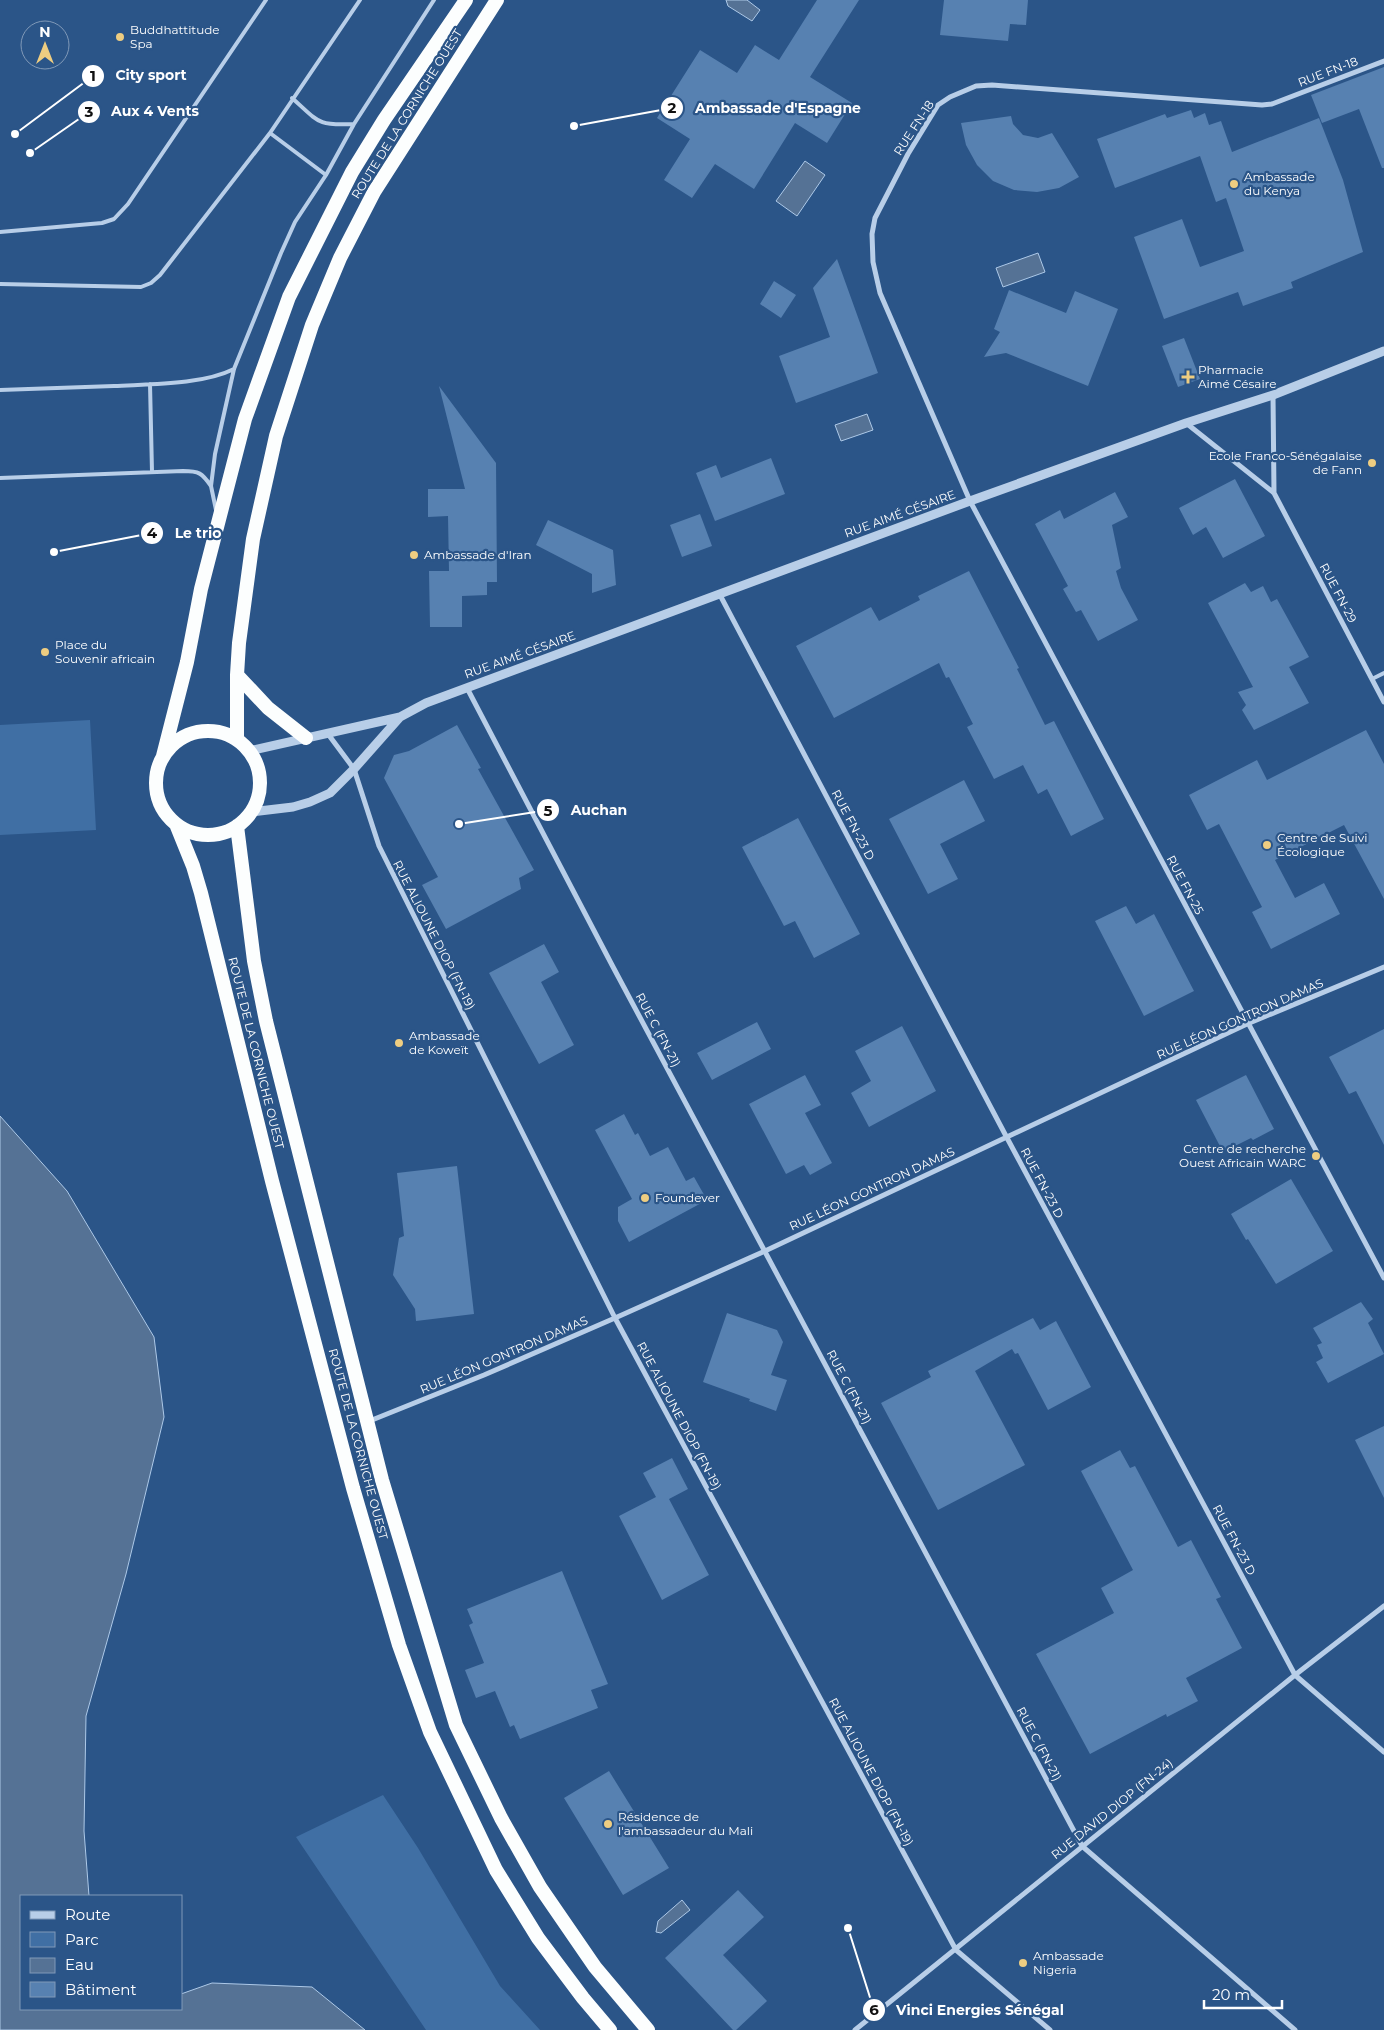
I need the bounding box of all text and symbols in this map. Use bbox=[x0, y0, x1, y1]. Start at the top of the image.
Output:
north arrow bbox=[20, 20, 70, 70]
place label: Buddhattitude Spa bbox=[130, 22, 220, 51]
text: N bbox=[39, 23, 51, 41]
street label: ROUTE DE LA CORNICHE OUEST bbox=[348, 26, 465, 201]
marker: Buddhattitude Spa bbox=[114, 31, 126, 43]
street label: RUE FN-18 bbox=[1296, 53, 1360, 90]
callout: City sport bbox=[80, 61, 196, 90]
text: 1 bbox=[90, 66, 96, 85]
text: City sport bbox=[115, 66, 187, 84]
callout: Ambassade d'Espagne bbox=[660, 93, 871, 122]
callout: Aux 4 Vents bbox=[76, 97, 209, 126]
street label: RUE FN-18 bbox=[890, 97, 937, 158]
text: 2 bbox=[668, 98, 677, 117]
text: Ambassade d'Espagne bbox=[694, 99, 861, 117]
text: 3 bbox=[84, 102, 94, 121]
text: Aux 4 Vents bbox=[110, 102, 199, 120]
place label: Ambassade du Kenya bbox=[1244, 169, 1315, 198]
marker: Ambassade du Kenya bbox=[1228, 178, 1240, 190]
place label: Pharmacie Aimé Césaire bbox=[1198, 362, 1277, 391]
marker: Pharmacie Aimé Césaire bbox=[1182, 371, 1194, 383]
place label: Ecole Franco-Sénégalaise de Fann bbox=[1209, 448, 1362, 477]
marker: Ecole Franco-Sénégalaise de Fann bbox=[1366, 457, 1378, 469]
street label: RUE AIMÉ CÉSAIRE bbox=[842, 486, 957, 541]
callout: Le trio bbox=[139, 518, 231, 547]
text: 4 bbox=[147, 523, 158, 542]
text: Le trio bbox=[175, 524, 221, 542]
place label: Ambassade d'Iran bbox=[424, 547, 532, 562]
marker: Ambassade d'Iran bbox=[408, 549, 420, 561]
street label: RUE FN-29 bbox=[1316, 560, 1360, 625]
street label: RUE AIMÉ CÉSAIRE bbox=[462, 627, 577, 682]
place label: Place du Souvenir africain bbox=[55, 637, 155, 666]
marker: Place du Souvenir africain bbox=[39, 646, 51, 658]
street label: RUE FN-23 D bbox=[829, 787, 878, 863]
callout: Auchan bbox=[535, 796, 637, 825]
text: 5 bbox=[544, 801, 553, 820]
text: Auchan bbox=[570, 801, 627, 819]
place label: Centre de Suivi Écologique bbox=[1277, 830, 1367, 859]
marker: Centre de Suivi Écologique bbox=[1261, 839, 1273, 851]
street label: RUE FN-25 bbox=[1164, 853, 1207, 917]
street label: RUE ALIOUNE DIOP (FN-19) bbox=[390, 858, 479, 1012]
street label: ROUTE DE LA CORNICHE OUEST bbox=[225, 955, 288, 1151]
street label: RUE LÉON GONTRON DAMAS bbox=[1154, 975, 1325, 1062]
street label: RUE C (FN-21) bbox=[633, 990, 684, 1069]
place label: Ambassade de Koweït bbox=[409, 1028, 480, 1057]
marker: Ambassade de Koweït bbox=[393, 1037, 405, 1049]
place label: Centre de recherche Ouest Africain WARC bbox=[1179, 1141, 1306, 1170]
street label: RUE LÉON GONTRON DAMAS bbox=[787, 1144, 957, 1234]
street label: RUE FN-23 D bbox=[1018, 1145, 1067, 1221]
marker: Centre de recherche Ouest Africain WARC bbox=[1310, 1150, 1322, 1162]
place label: Foundever bbox=[655, 1190, 720, 1205]
marker: Foundever bbox=[639, 1192, 651, 1204]
street label: RUE LÉON GONTRON DAMAS bbox=[418, 1312, 590, 1397]
street label: RUE ALIOUNE DIOP (FN-19) bbox=[634, 1339, 725, 1492]
street label: ROUTE DE LA CORNICHE OUEST bbox=[326, 1347, 391, 1541]
street label: RUE C (FN-21) bbox=[824, 1347, 875, 1426]
street label: RUE FN-23 D bbox=[1210, 1502, 1259, 1578]
street label: RUE ALIOUNE DIOP (FN-19) bbox=[826, 1695, 917, 1848]
street label: RUE C (FN-21) bbox=[1014, 1704, 1065, 1783]
street label: RUE DAVID DIOP (FN-24) bbox=[1048, 1755, 1175, 1862]
place label: Résidence de l'ambassadeur du Mali bbox=[618, 1809, 753, 1838]
marker: Résidence de l'ambassadeur du Mali bbox=[602, 1818, 614, 1830]
legend bbox=[20, 1895, 182, 2010]
text: Route bbox=[65, 1905, 110, 1924]
text: Parc bbox=[65, 1930, 99, 1949]
place label: Ambassade Nigeria bbox=[1033, 1948, 1104, 1977]
text: Eau bbox=[65, 1955, 94, 1974]
marker: Ambassade Nigeria bbox=[1017, 1957, 1029, 1969]
scale bar bbox=[1204, 1978, 1282, 2010]
text: Bâtiment bbox=[65, 1980, 137, 1999]
text: 20 m bbox=[1212, 1985, 1250, 2004]
callout: Vinci Energies Sénégal bbox=[862, 1995, 1074, 2024]
text: 6 bbox=[869, 2000, 879, 2019]
text: Vinci Energies Sénégal bbox=[895, 2001, 1064, 2019]

